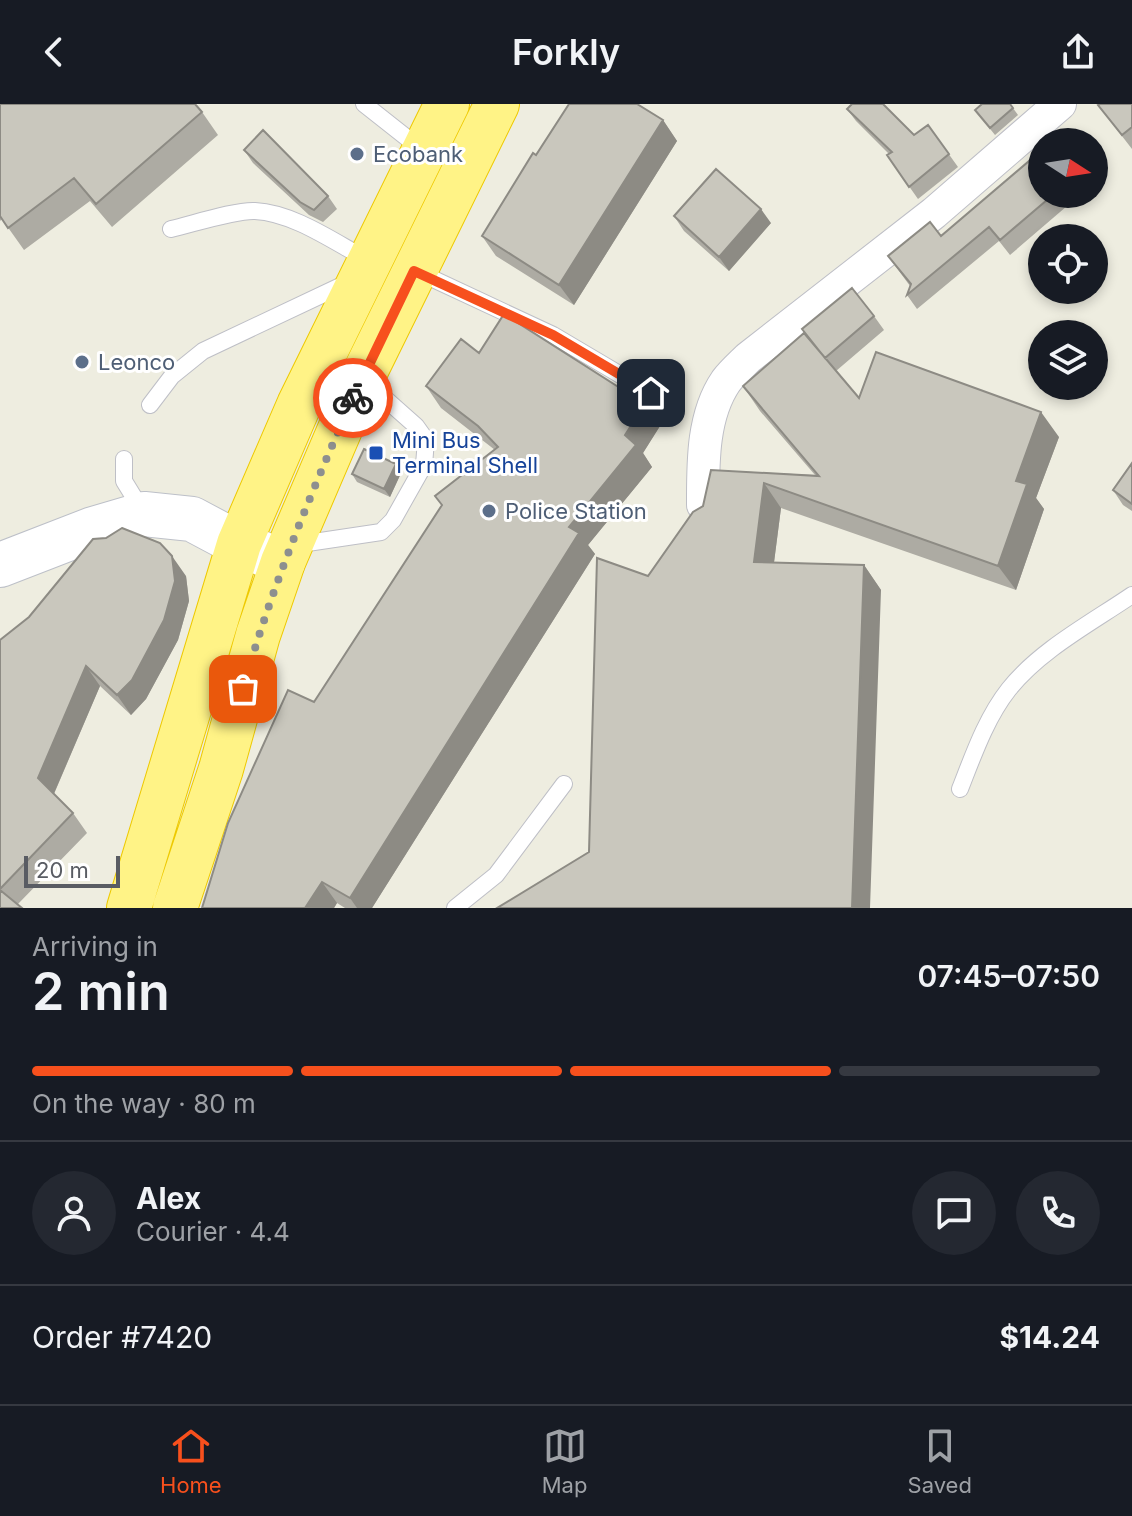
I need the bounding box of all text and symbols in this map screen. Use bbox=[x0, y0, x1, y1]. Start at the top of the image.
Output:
icon: back bbox=[32, 30, 76, 74]
text: Forkly bbox=[512, 30, 620, 74]
icon: share bbox=[1056, 30, 1100, 74]
north arrow bbox=[1028, 128, 1108, 208]
map controls bbox=[1028, 128, 1108, 400]
place label: Ecobank bbox=[373, 141, 463, 167]
marker: Ecobank bbox=[348, 145, 366, 163]
button: locate bbox=[1028, 224, 1108, 304]
button: layers bbox=[1028, 320, 1108, 400]
place label: Leonco bbox=[98, 349, 175, 375]
marker: Leonco bbox=[73, 353, 91, 371]
courier bbox=[313, 358, 393, 438]
pin bbox=[617, 359, 685, 427]
icon: home bbox=[629, 371, 673, 415]
icon: bike bbox=[331, 376, 375, 420]
place label: Mini Bus Terminal Shell bbox=[392, 427, 538, 478]
marker: Mini Bus Terminal Shell bbox=[367, 444, 385, 462]
place label: Police Station bbox=[505, 498, 647, 524]
marker: Police Station bbox=[480, 502, 498, 520]
pin bbox=[209, 655, 277, 723]
icon: bag bbox=[221, 667, 265, 711]
scale bar bbox=[24, 852, 120, 888]
text: 20 m bbox=[36, 857, 89, 883]
text: Arriving in bbox=[32, 931, 158, 962]
text: 07:45–07:50 bbox=[917, 958, 1100, 994]
text: 2 min bbox=[32, 960, 170, 1023]
text: On the way · 80 m bbox=[32, 1088, 256, 1119]
button: person bbox=[32, 1171, 116, 1255]
button: chat bbox=[912, 1171, 996, 1255]
button: phone bbox=[1016, 1171, 1100, 1255]
text: Alex bbox=[136, 1180, 201, 1216]
text: Courier · 4.4 bbox=[136, 1216, 290, 1247]
text: Order #7420 bbox=[32, 1319, 212, 1355]
text: $14.24 bbox=[999, 1319, 1100, 1355]
tab: Home bbox=[160, 1424, 222, 1498]
tab: Map bbox=[542, 1424, 587, 1498]
tab: Saved bbox=[908, 1424, 972, 1498]

